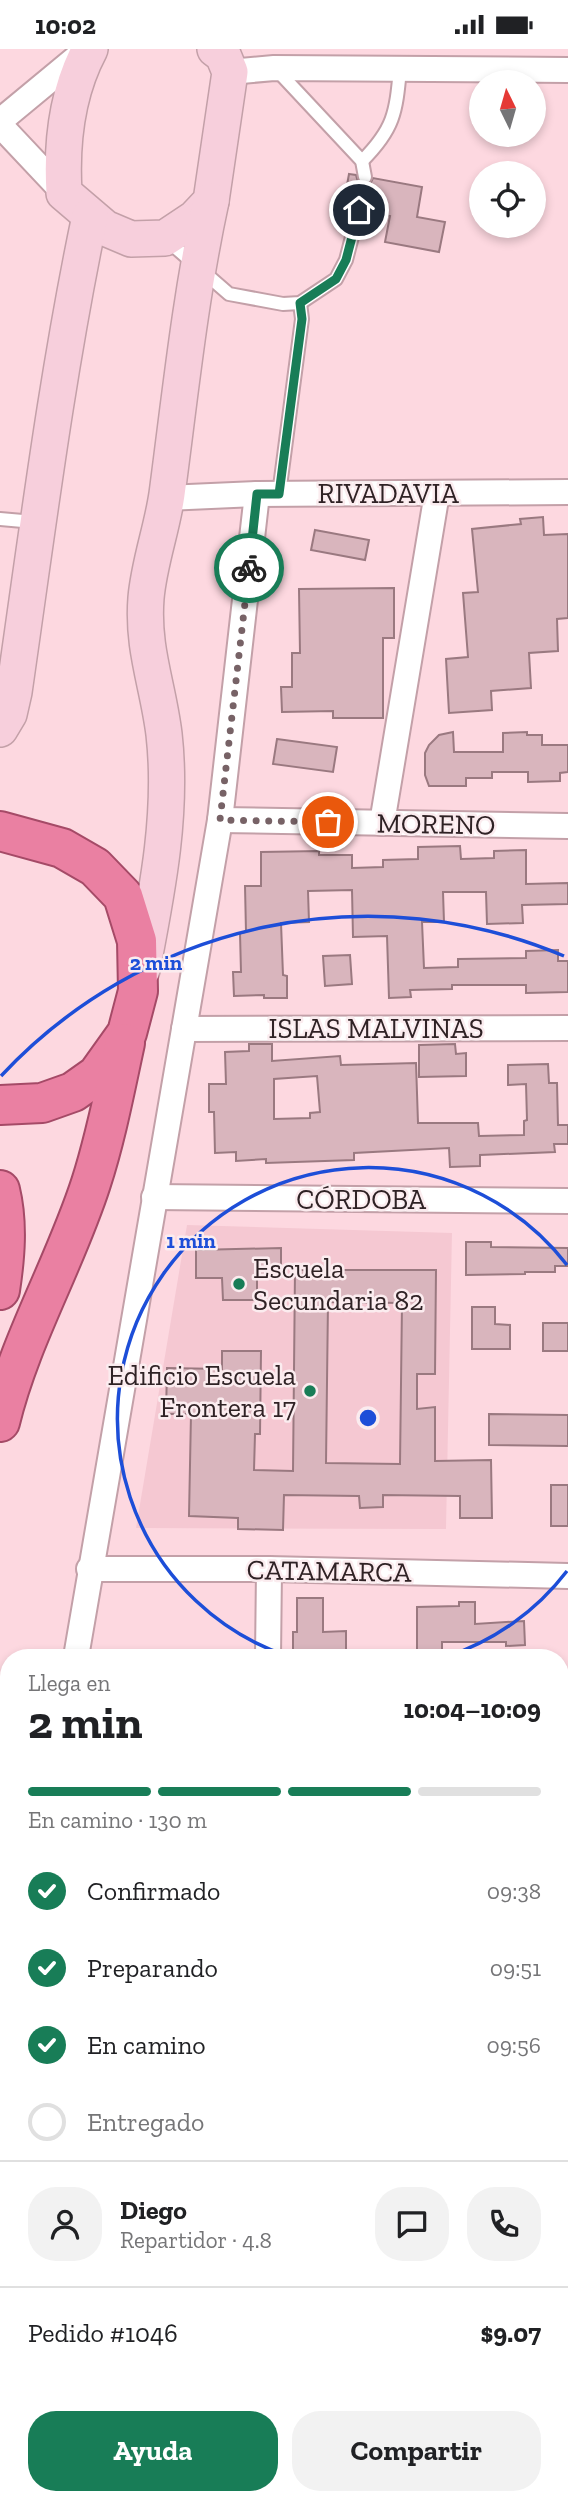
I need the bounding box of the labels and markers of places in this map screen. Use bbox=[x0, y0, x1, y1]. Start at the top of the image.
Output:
pin bbox=[329, 180, 389, 240]
pin bbox=[298, 792, 358, 852]
place label: Escuela Secundaria 82 bbox=[253, 1252, 424, 1317]
marker: Escuela Secundaria 82 bbox=[231, 1276, 247, 1292]
place label: Edificio Escuela Frontera 17 bbox=[107, 1359, 296, 1424]
marker: Edificio Escuela Frontera 17 bbox=[302, 1383, 318, 1399]
centre of rings bbox=[356, 1406, 380, 1430]

